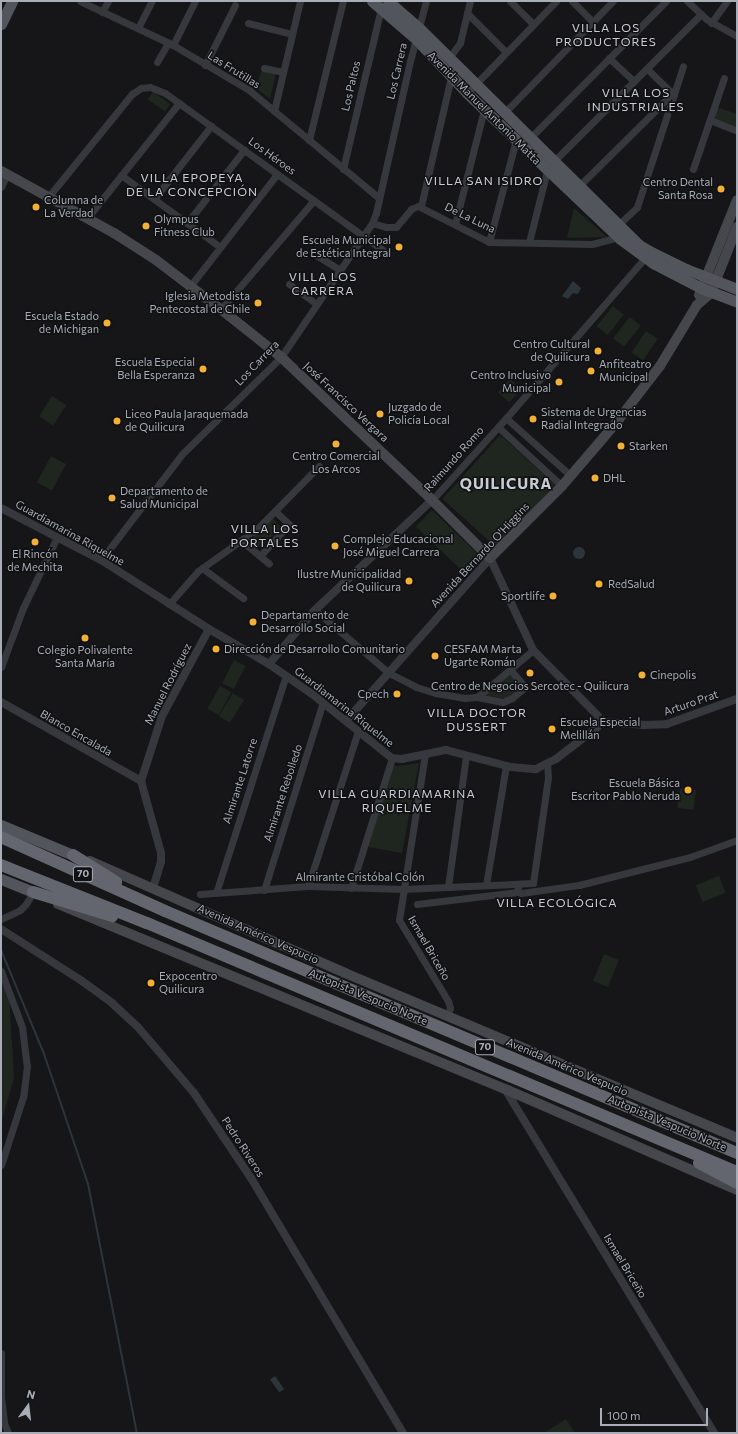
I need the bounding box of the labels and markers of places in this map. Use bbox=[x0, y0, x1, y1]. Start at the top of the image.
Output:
place label: Centro Dental Santa Rosa bbox=[643, 176, 713, 202]
marker: Centro Dental Santa Rosa bbox=[716, 184, 726, 194]
place label: Columna de La Verdad bbox=[44, 194, 103, 220]
marker: Columna de La Verdad bbox=[31, 202, 41, 212]
place label: Olympus Fitness Club bbox=[154, 213, 215, 239]
marker: Olympus Fitness Club bbox=[141, 221, 151, 231]
place label: Escuela Municipal de Estética Integral bbox=[296, 234, 391, 260]
marker: Escuela Municipal de Estética Integral bbox=[394, 242, 404, 252]
place label: Iglesia Metodista Pentecostal de Chile bbox=[149, 290, 250, 316]
marker: Iglesia Metodista Pentecostal de Chile bbox=[253, 298, 263, 308]
place label: Escuela Estado de Michigan bbox=[25, 310, 99, 336]
marker: Escuela Estado de Michigan bbox=[102, 318, 112, 328]
place label: Centro Cultural de Quilicura bbox=[513, 338, 590, 364]
marker: Centro Cultural de Quilicura bbox=[593, 346, 603, 356]
place label: Escuela Especial Bella Esperanza bbox=[115, 356, 195, 382]
place label: Anfiteatro Municipal bbox=[599, 358, 651, 384]
marker: Escuela Especial Bella Esperanza bbox=[198, 364, 208, 374]
marker: Anfiteatro Municipal bbox=[586, 366, 596, 376]
place label: Centro Inclusivo Municipal bbox=[470, 369, 551, 395]
marker: Centro Inclusivo Municipal bbox=[554, 377, 564, 387]
place label: Juzgado de Policía Local bbox=[388, 401, 450, 427]
place label: Sistema de Urgencias Radial Integrado bbox=[541, 406, 647, 432]
place label: Liceo Paula Jaraquemada de Quilicura bbox=[125, 408, 248, 434]
marker: Juzgado de Policía Local bbox=[375, 409, 385, 419]
marker: Sistema de Urgencias Radial Integrado bbox=[528, 414, 538, 424]
marker: Liceo Paula Jaraquemada de Quilicura bbox=[112, 416, 122, 426]
marker: Centro Comercial Los Arcos bbox=[331, 439, 341, 449]
place label: Starken bbox=[629, 439, 668, 453]
marker: Starken bbox=[616, 441, 626, 451]
place label: Centro Comercial Los Arcos bbox=[292, 450, 380, 476]
place label: DHL bbox=[603, 471, 626, 485]
marker: DHL bbox=[590, 473, 600, 483]
place label: Departamento de Salud Municipal bbox=[120, 485, 208, 511]
marker: Departamento de Salud Municipal bbox=[107, 493, 117, 503]
place label: Complejo Educacional José Miguel Carrera bbox=[343, 533, 453, 559]
marker: El Rincón de Mechita bbox=[30, 537, 40, 547]
marker: Complejo Educacional José Miguel Carrera bbox=[330, 541, 340, 551]
place label: El Rincón de Mechita bbox=[7, 548, 63, 574]
place label: Ilustre Municipalidad de Quilicura bbox=[297, 568, 401, 594]
marker: Ilustre Municipalidad de Quilicura bbox=[404, 576, 414, 586]
place label: RedSalud bbox=[608, 577, 655, 591]
marker: RedSalud bbox=[593, 578, 605, 590]
place label: Sportlife bbox=[501, 589, 545, 603]
marker: Sportlife bbox=[548, 591, 558, 601]
place label: Departamento de Desarrollo Social bbox=[261, 609, 349, 635]
marker: Departamento de Desarrollo Social bbox=[248, 617, 258, 627]
marker: Colegio Polivalente Santa María bbox=[80, 633, 90, 643]
place label: Dirección de Desarrollo Comunitario bbox=[224, 642, 405, 656]
place label: CESFAM Marta Ugarte Román bbox=[444, 643, 521, 669]
place label: Colegio Polivalente Santa María bbox=[37, 644, 133, 670]
marker: Dirección de Desarrollo Comunitario bbox=[211, 644, 221, 654]
marker: CESFAM Marta Ugarte Román bbox=[429, 650, 441, 662]
marker: Centro de Negocios Sercotec - Quilicura bbox=[525, 668, 535, 678]
place label: Cinepolis bbox=[650, 668, 696, 682]
marker: Cinepolis bbox=[637, 670, 647, 680]
place label: Centro de Negocios Sercotec - Quilicura bbox=[431, 679, 629, 693]
place label: Cpech bbox=[357, 687, 389, 701]
marker: Cpech bbox=[392, 689, 402, 699]
place label: Escuela Especial Melillán bbox=[560, 716, 640, 742]
marker: Escuela Especial Melillán bbox=[547, 724, 557, 734]
place label: Escuela Básica Escritor Pablo Neruda bbox=[571, 777, 680, 803]
marker: Escuela Básica Escritor Pablo Neruda bbox=[683, 785, 693, 795]
place label: Expocentro Quilicura bbox=[159, 970, 217, 996]
marker: Expocentro Quilicura bbox=[146, 978, 156, 988]

